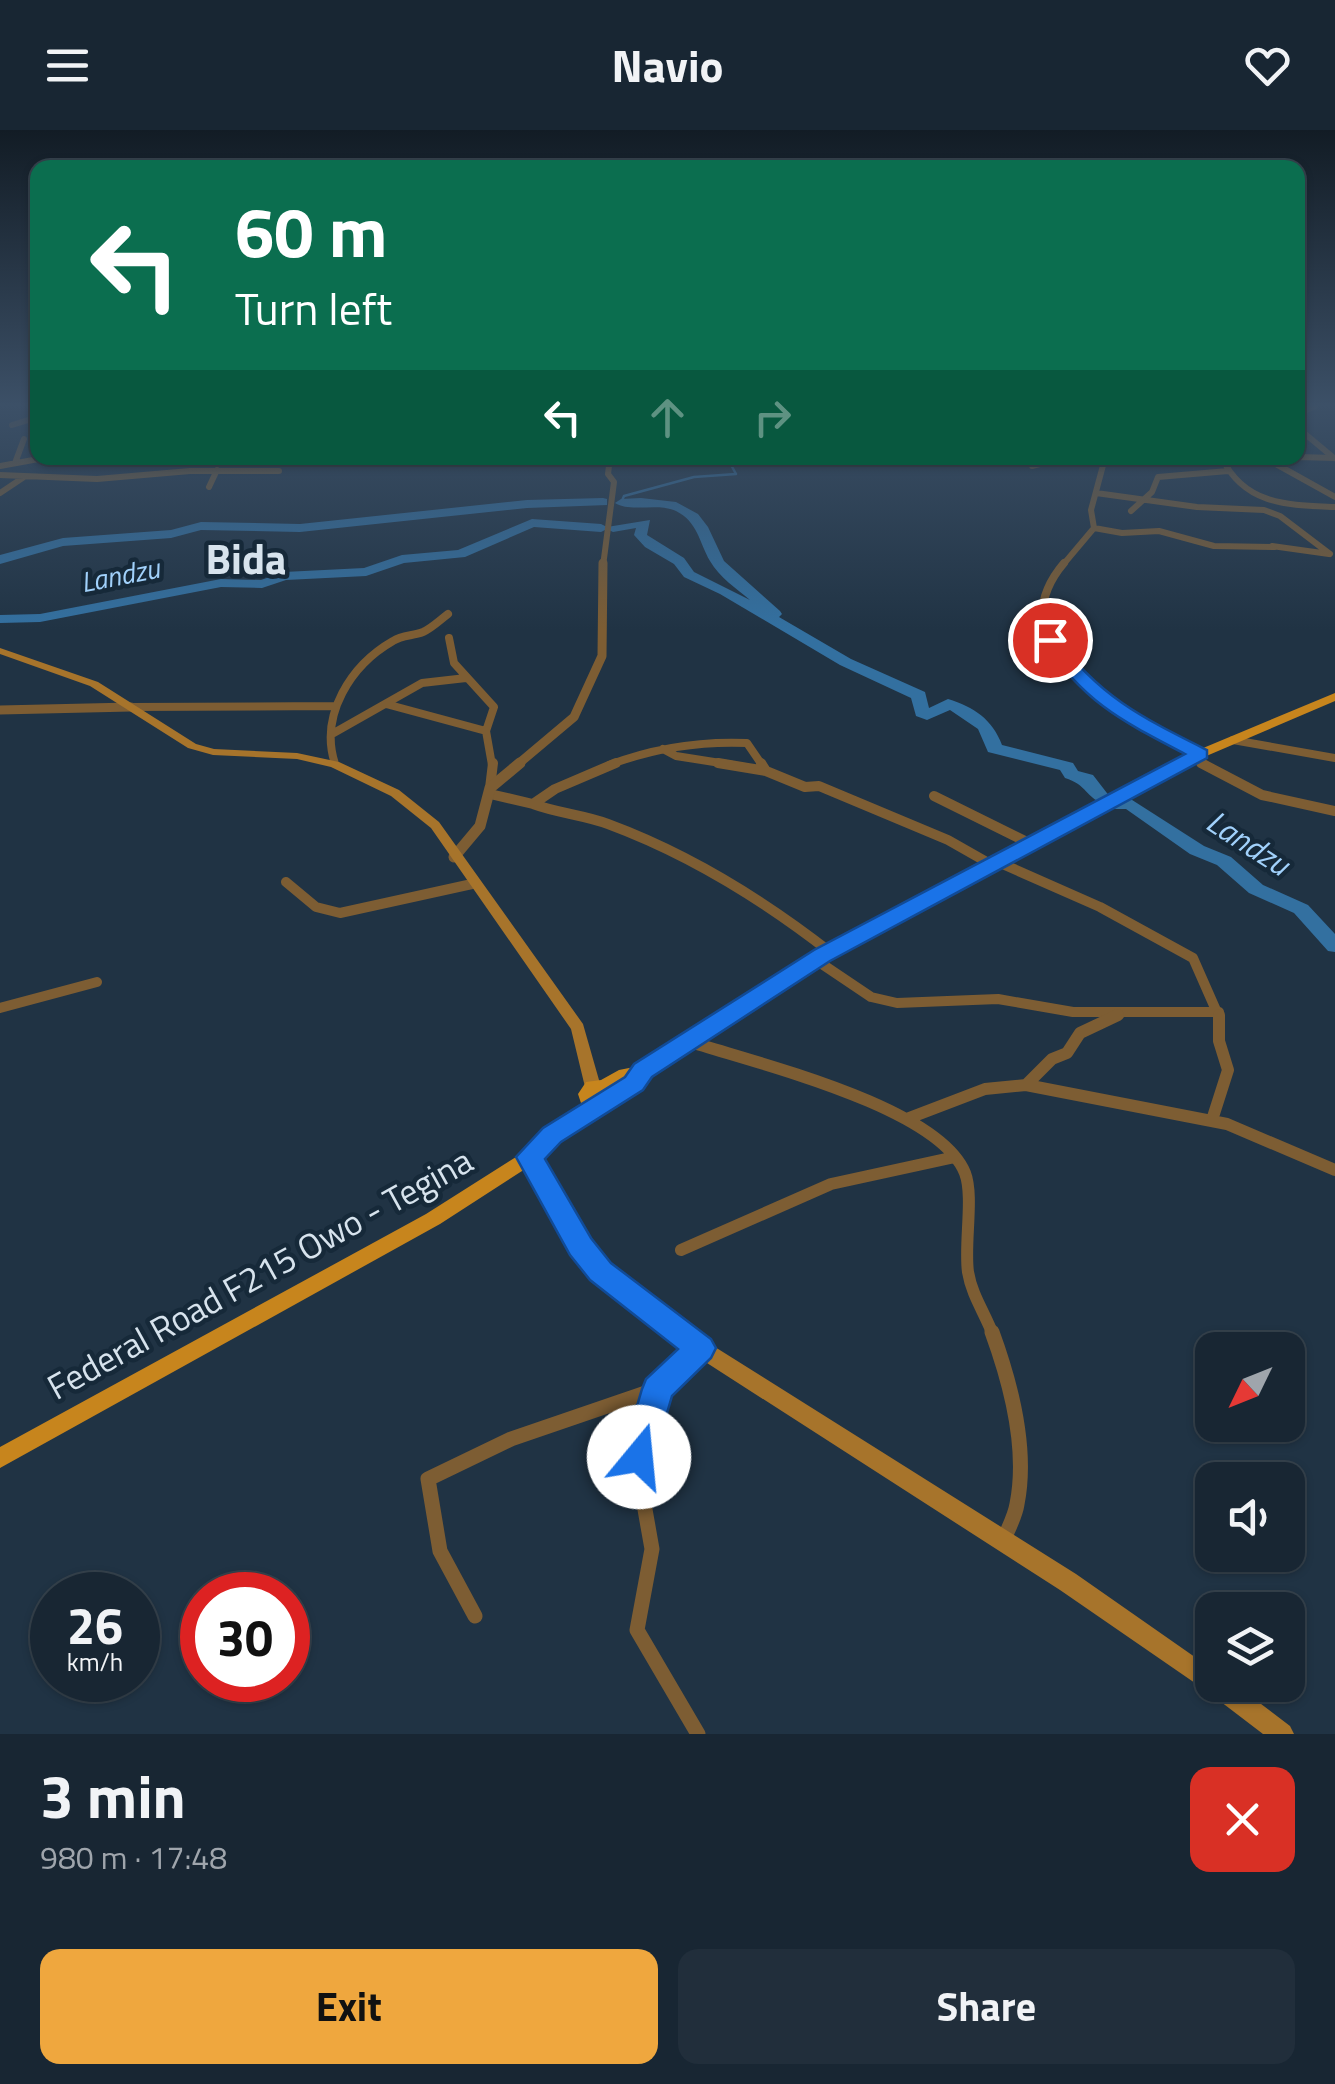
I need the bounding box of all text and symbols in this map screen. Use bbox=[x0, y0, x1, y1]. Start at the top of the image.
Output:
text: Navio bbox=[612, 31, 723, 99]
icon: menu bbox=[40, 38, 95, 93]
icon: heart bbox=[1240, 38, 1295, 93]
text: 60 m bbox=[235, 178, 388, 284]
icon: left bbox=[70, 200, 200, 330]
text: Turn left bbox=[235, 274, 392, 342]
icon: left bbox=[535, 390, 590, 445]
icon: ahead bbox=[640, 390, 695, 445]
icon: right bbox=[745, 390, 800, 445]
district label: Bida bbox=[206, 526, 286, 590]
water label: Landzu bbox=[77, 545, 165, 603]
pin bbox=[1008, 598, 1093, 683]
icon: arrive bbox=[1023, 613, 1078, 668]
water label: Landzu bbox=[1197, 797, 1301, 888]
street label: Federal Road F215 Owo - Tegina bbox=[37, 1133, 482, 1413]
north arrow bbox=[1195, 1332, 1305, 1442]
map controls bbox=[1195, 1332, 1305, 1702]
position arrow bbox=[587, 1405, 691, 1509]
button: sound bbox=[1195, 1462, 1305, 1572]
speed limit sign: 30 bbox=[180, 1572, 310, 1702]
text: 26 bbox=[67, 1587, 123, 1663]
button: layers bbox=[1195, 1592, 1305, 1702]
text: km/h bbox=[67, 1643, 123, 1681]
text: 3 min bbox=[40, 1750, 186, 1841]
button: close bbox=[1190, 1767, 1295, 1872]
text: 980 m · 17:48 bbox=[40, 1833, 227, 1881]
button: Exit bbox=[40, 1949, 658, 2064]
button: Share bbox=[678, 1949, 1295, 2064]

